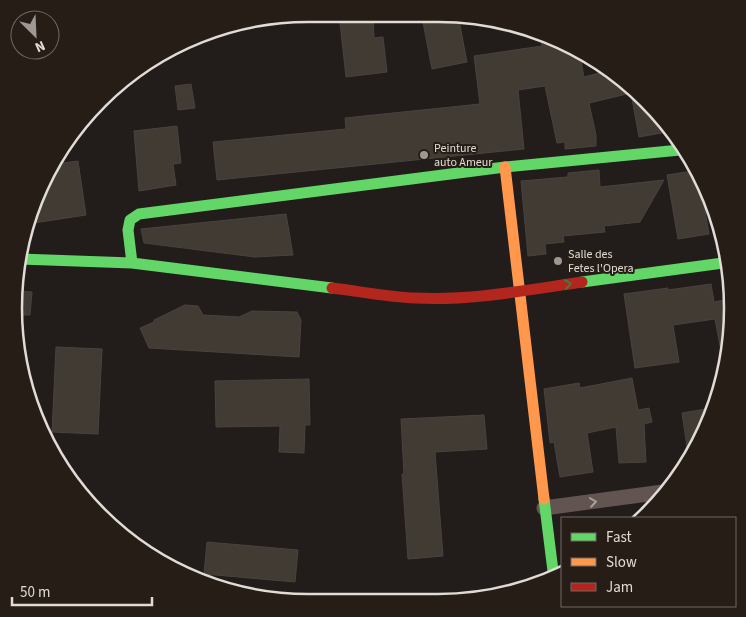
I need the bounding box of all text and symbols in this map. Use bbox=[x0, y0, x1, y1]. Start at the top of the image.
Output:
north arrow bbox=[10, 10, 60, 60]
text: N bbox=[32, 35, 48, 57]
place label: Peinture auto Ameur bbox=[434, 140, 493, 171]
marker: Peinture auto Ameur bbox=[418, 149, 430, 161]
place label: Salle des Fetes l'Opera bbox=[568, 246, 633, 277]
marker: Salle des Fetes l'Opera bbox=[552, 255, 564, 267]
one-way arrow bbox=[564, 280, 572, 290]
one-way arrow bbox=[588, 497, 597, 507]
legend bbox=[561, 517, 736, 607]
text: Fast bbox=[606, 527, 632, 548]
text: Slow bbox=[606, 552, 637, 573]
scale bar bbox=[12, 574, 152, 606]
text: Jam bbox=[606, 577, 633, 598]
text: 50 m bbox=[20, 582, 50, 603]

